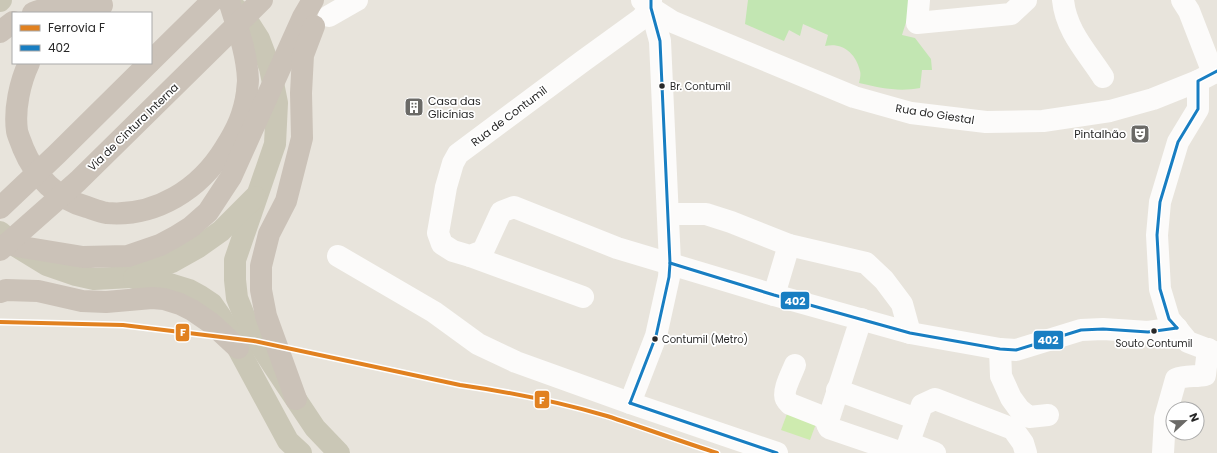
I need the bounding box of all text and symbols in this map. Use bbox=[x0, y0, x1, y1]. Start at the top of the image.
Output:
legend bbox=[12, 12, 152, 64]
text: Ferrovia F bbox=[48, 19, 105, 36]
text: 402 bbox=[48, 39, 70, 56]
street label: Via de Cintura Interna bbox=[84, 79, 182, 175]
place label: Br. Contumil bbox=[670, 79, 730, 94]
marker: Br. Contumil bbox=[657, 81, 667, 91]
street label: Rua de Contumil bbox=[468, 82, 550, 150]
place label: Casa das Glicínias bbox=[428, 93, 481, 122]
building icon: Casa das Glicínias bbox=[403, 96, 425, 118]
street label: Rua do Giestal bbox=[894, 100, 976, 128]
theatre icon: Pintalhão bbox=[1129, 123, 1151, 145]
place label: Pintalhão bbox=[1074, 126, 1126, 142]
line badge: 402 bbox=[780, 291, 810, 310]
text: 402 bbox=[785, 293, 805, 309]
line badge: F bbox=[175, 323, 190, 342]
text: F bbox=[180, 324, 186, 340]
marker: Souto Contumil bbox=[1149, 326, 1159, 336]
line badge: 402 bbox=[1033, 330, 1064, 350]
place label: Contumil (Metro) bbox=[662, 332, 748, 347]
text: 402 bbox=[1038, 332, 1058, 348]
marker: Contumil (Metro) bbox=[650, 334, 660, 344]
place label: Souto Contumil bbox=[1115, 336, 1193, 351]
line badge: F bbox=[534, 390, 550, 409]
text: F bbox=[539, 392, 545, 408]
north arrow bbox=[1165, 401, 1205, 441]
text: N bbox=[1185, 410, 1203, 424]

